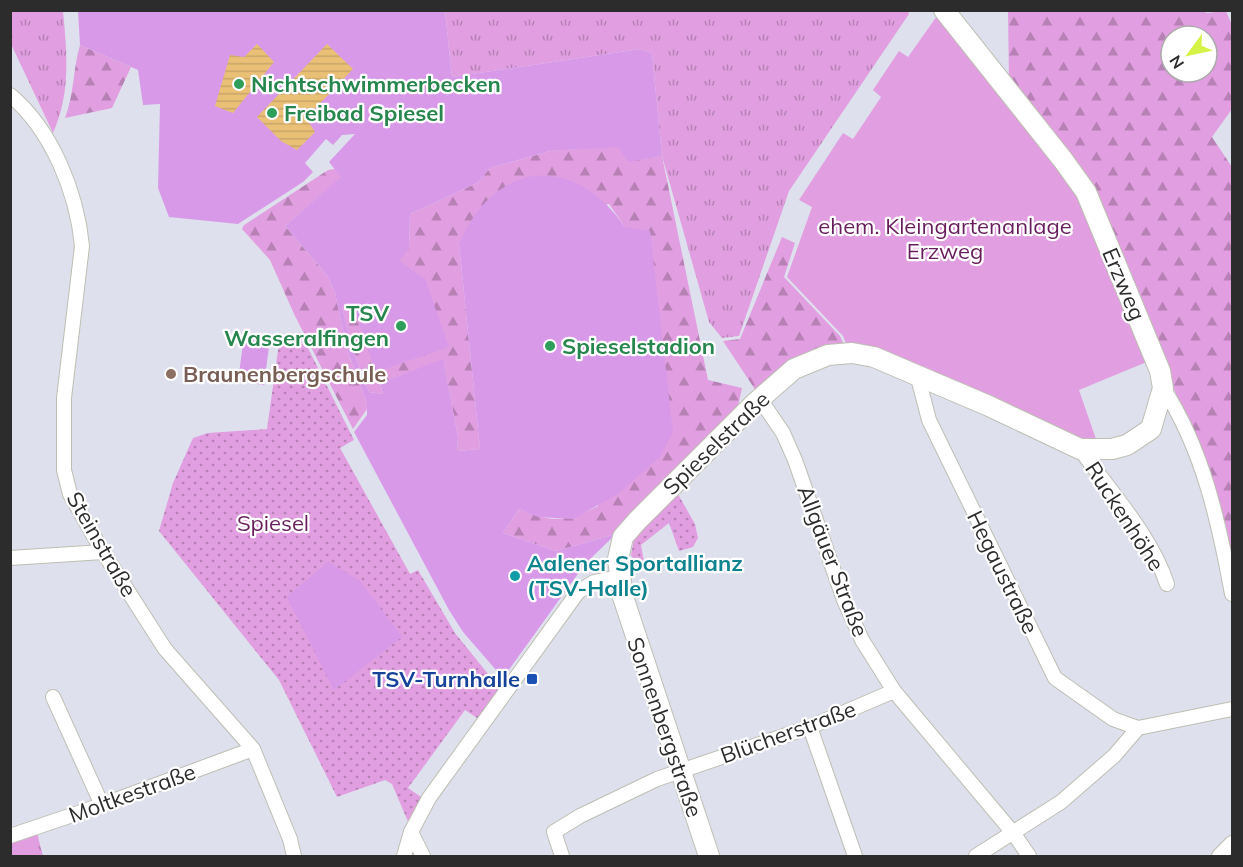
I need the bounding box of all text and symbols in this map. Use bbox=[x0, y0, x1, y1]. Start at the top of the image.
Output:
north arrow bbox=[1159, 24, 1219, 84]
text: N bbox=[1165, 52, 1188, 73]
place label: Nichtschwimmerbecken bbox=[251, 70, 501, 98]
marker: Nichtschwimmerbecken bbox=[232, 77, 246, 91]
place label: Freibad Spiesel bbox=[284, 99, 444, 127]
marker: Freibad Spiesel bbox=[265, 106, 279, 120]
park label: ehem. Kleingartenanlage Erzweg bbox=[818, 212, 1072, 265]
street label: Erzweg bbox=[1096, 243, 1152, 325]
place label: TSV Wasseralfingen bbox=[224, 299, 390, 352]
marker: TSV Wasseralfingen bbox=[394, 319, 408, 333]
place label: Spieselstadion bbox=[562, 332, 715, 360]
marker: Spieselstadion bbox=[543, 339, 557, 353]
place label: Braunenbergschule bbox=[183, 360, 386, 388]
marker: Braunenbergschule bbox=[164, 367, 178, 381]
street label: Spieselstraße bbox=[657, 385, 775, 501]
street label: Ruckenhöhe bbox=[1079, 456, 1171, 576]
street label: Allgäuer Straße bbox=[791, 481, 875, 641]
street label: Steinstraße bbox=[61, 486, 143, 602]
street label: Hegaustraße bbox=[961, 506, 1045, 638]
park label: Spiesel bbox=[237, 509, 309, 537]
place label: Aalener Sportallianz (TSV-Halle) bbox=[527, 549, 743, 602]
marker: Aalener Sportallianz (TSV-Halle) bbox=[508, 569, 522, 583]
street label: Sonnenbergstraße bbox=[621, 633, 709, 821]
place label: TSV-Turnhalle bbox=[372, 665, 520, 693]
marker: TSV-Turnhalle bbox=[525, 672, 539, 686]
street label: Blücherstraße bbox=[716, 695, 860, 769]
street label: Moltkestraße bbox=[65, 757, 199, 829]

